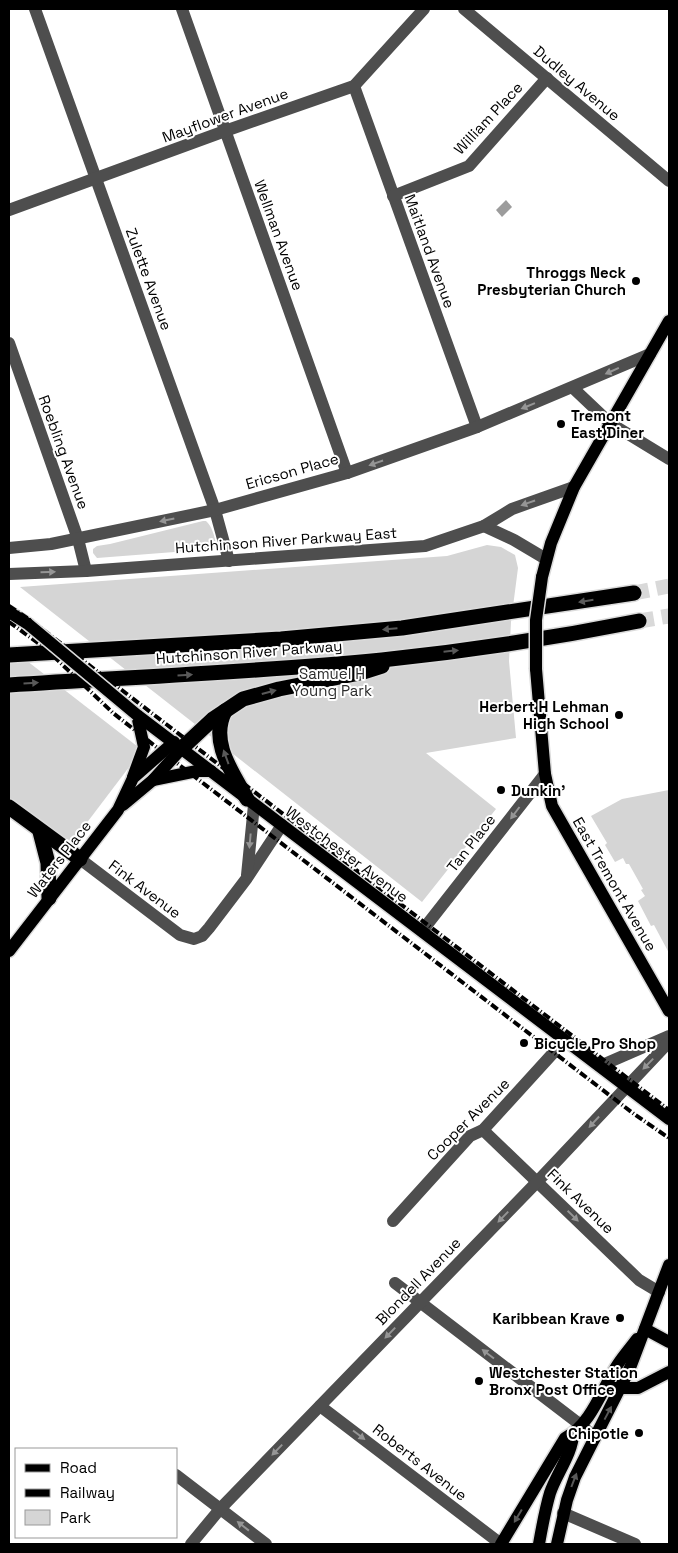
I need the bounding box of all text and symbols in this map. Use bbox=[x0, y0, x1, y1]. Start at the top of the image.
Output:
street label: Dudley Avenue bbox=[530, 41, 624, 125]
street label: William Place bbox=[450, 78, 526, 158]
street label: Mayflower Avenue bbox=[159, 83, 291, 147]
street label: Wellman Avenue bbox=[250, 177, 308, 293]
street label: Maitland Avenue bbox=[401, 191, 459, 311]
street label: Zulette Avenue bbox=[122, 225, 176, 333]
place label: Throggs Neck Presbyterian Church bbox=[477, 263, 627, 299]
marker: Throggs Neck Presbyterian Church bbox=[630, 275, 642, 287]
one-way arrow bbox=[605, 367, 619, 375]
street label: Roebling Avenue bbox=[35, 392, 94, 512]
one-way arrow bbox=[521, 403, 535, 411]
place label: Tremont East Diner bbox=[571, 406, 644, 442]
marker: Tremont East Diner bbox=[555, 418, 567, 430]
street label: Ericson Place bbox=[243, 449, 341, 493]
one-way arrow bbox=[368, 460, 383, 467]
one-way arrow bbox=[520, 500, 535, 508]
one-way arrow bbox=[159, 516, 174, 524]
street label: Hutchinson River Parkway East bbox=[174, 523, 398, 557]
one-way arrow bbox=[40, 568, 56, 576]
one-way arrow bbox=[577, 597, 593, 605]
one-way arrow bbox=[382, 625, 398, 633]
street label: Hutchinson River Parkway bbox=[155, 636, 343, 668]
one-way arrow bbox=[443, 647, 459, 655]
park label: Samuel H Young Park bbox=[292, 664, 372, 700]
one-way arrow bbox=[177, 670, 193, 678]
one-way arrow bbox=[24, 679, 40, 687]
one-way arrow bbox=[261, 688, 276, 696]
place label: Herbert H Lehman High School bbox=[479, 697, 609, 733]
marker: Herbert H Lehman High School bbox=[613, 709, 625, 721]
one-way arrow bbox=[222, 749, 230, 764]
place label: Dunkin' bbox=[511, 781, 565, 800]
marker: Dunkin' bbox=[495, 784, 507, 796]
street label: Westchester Avenue bbox=[282, 802, 412, 906]
one-way arrow bbox=[510, 806, 521, 819]
street label: Tan Place bbox=[443, 810, 500, 876]
street label: East Tremont Avenue bbox=[569, 814, 661, 955]
street label: Waters Place bbox=[23, 816, 95, 901]
one-way arrow bbox=[246, 833, 254, 849]
street label: Fink Avenue bbox=[105, 856, 185, 922]
place label: Bicycle Pro Shop bbox=[534, 1034, 656, 1053]
marker: Bicycle Pro Shop bbox=[518, 1037, 530, 1049]
one-way arrow bbox=[642, 1058, 654, 1070]
street label: Cooper Avenue bbox=[423, 1074, 513, 1164]
one-way arrow bbox=[588, 1115, 600, 1127]
street label: Fink Avenue bbox=[544, 1164, 618, 1238]
one-way arrow bbox=[566, 1210, 578, 1222]
one-way arrow bbox=[498, 1211, 510, 1223]
street label: Blondell Avenue bbox=[371, 1233, 465, 1329]
place label: Karibbean Krave bbox=[492, 1309, 610, 1328]
marker: Karibbean Krave bbox=[614, 1312, 626, 1324]
one-way arrow bbox=[384, 1327, 396, 1339]
one-way arrow bbox=[482, 1348, 495, 1359]
place label: Westchester Station Bronx Post Office bbox=[489, 1363, 638, 1399]
marker: Westchester Station Bronx Post Office bbox=[473, 1375, 485, 1387]
one-way arrow bbox=[604, 1406, 612, 1421]
street label: Roberts Avenue bbox=[369, 1419, 471, 1505]
place label: Chipotle bbox=[568, 1424, 629, 1443]
marker: Chipotle bbox=[633, 1427, 645, 1439]
one-way arrow bbox=[352, 1430, 365, 1441]
one-way arrow bbox=[271, 1444, 283, 1456]
legend bbox=[15, 1448, 178, 1538]
text: Road bbox=[60, 1458, 97, 1477]
one-way arrow bbox=[570, 1472, 578, 1487]
text: Railway bbox=[60, 1483, 115, 1502]
text: Park bbox=[60, 1508, 91, 1527]
one-way arrow bbox=[513, 1510, 522, 1523]
one-way arrow bbox=[237, 1521, 250, 1532]

